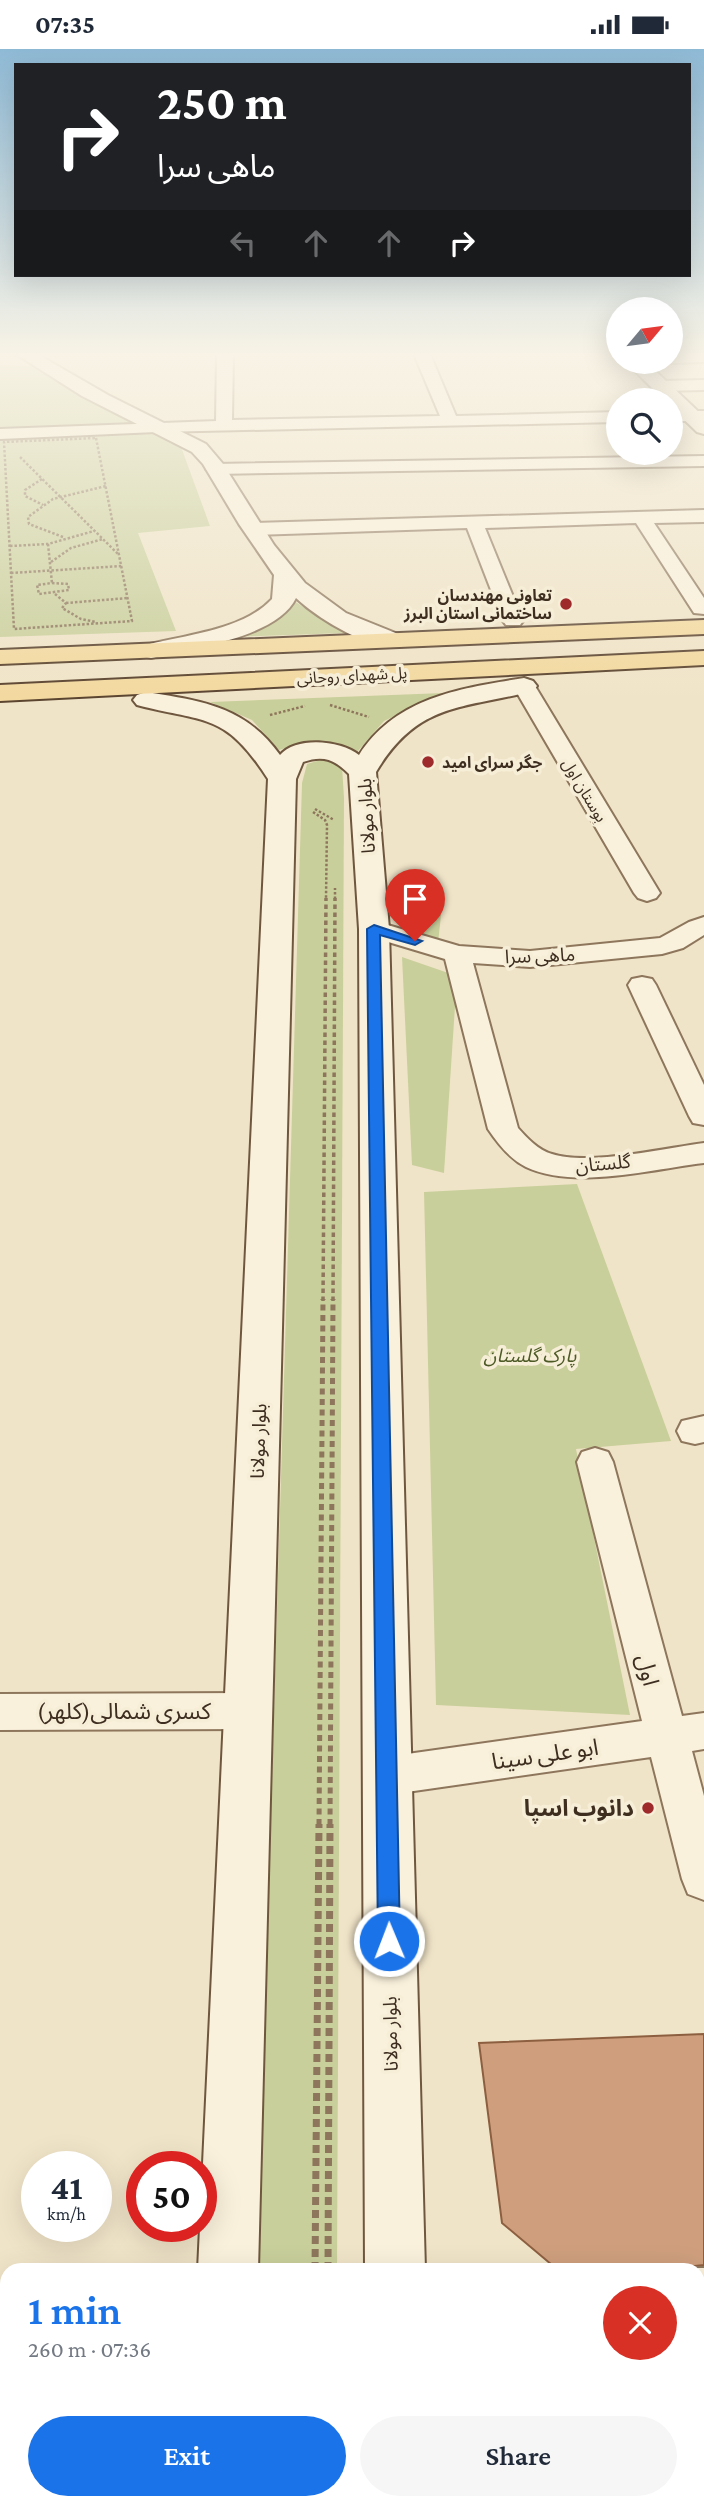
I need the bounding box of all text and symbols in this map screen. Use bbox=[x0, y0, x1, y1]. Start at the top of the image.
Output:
text: 07:35 bbox=[35, 10, 95, 39]
text: 250 m bbox=[157, 75, 287, 130]
icon: right bbox=[42, 91, 133, 182]
text: ماهی سرا bbox=[157, 148, 276, 184]
icon: left bbox=[224, 224, 262, 262]
icon: ahead bbox=[297, 224, 335, 262]
icon: ahead bbox=[370, 224, 408, 262]
icon: right bbox=[443, 224, 481, 262]
north arrow bbox=[606, 297, 682, 375]
map controls bbox=[606, 297, 683, 465]
button: search bbox=[606, 388, 683, 465]
place label: تعاونی مهندسان ساختمانی استان البرز bbox=[403, 587, 552, 623]
marker: تعاونی مهندسان ساختمانی استان البرز bbox=[558, 596, 574, 612]
street label: پل شهدای روحانی bbox=[296, 664, 408, 689]
marker: جگر سرای امید bbox=[420, 754, 436, 770]
place label: جگر سرای امید bbox=[442, 754, 542, 772]
street label: بوستان اول bbox=[557, 755, 610, 826]
street label: بلوار مولانا bbox=[354, 778, 380, 854]
pin bbox=[385, 869, 445, 941]
icon: arrive bbox=[396, 880, 434, 918]
street label: ماهی سرا bbox=[504, 944, 576, 968]
street label: گلستان bbox=[575, 1151, 633, 1176]
park label: پارک گلستان bbox=[484, 1345, 577, 1368]
street label: بلوار مولانا bbox=[247, 1403, 271, 1479]
street label: اول bbox=[631, 1651, 664, 1689]
street label: کسری شمالی(کلهر) bbox=[37, 1698, 212, 1725]
street label: ابو علی سینا bbox=[490, 1734, 600, 1775]
place label: دانوب اسپا bbox=[524, 1795, 634, 1824]
marker: دانوب اسپا bbox=[640, 1800, 656, 1816]
position arrow bbox=[352, 1904, 426, 1978]
street label: بلوار مولانا bbox=[379, 1996, 403, 2072]
speed limit sign: 50 bbox=[126, 2151, 217, 2242]
text: 41 bbox=[51, 2168, 82, 2207]
text: km/h bbox=[47, 2204, 86, 2224]
text: 1 min bbox=[28, 2286, 121, 2333]
button: close bbox=[603, 2286, 677, 2360]
text: 260 m · 07:36 bbox=[28, 2336, 151, 2362]
button: Exit bbox=[28, 2416, 346, 2496]
button: Share bbox=[360, 2416, 677, 2496]

